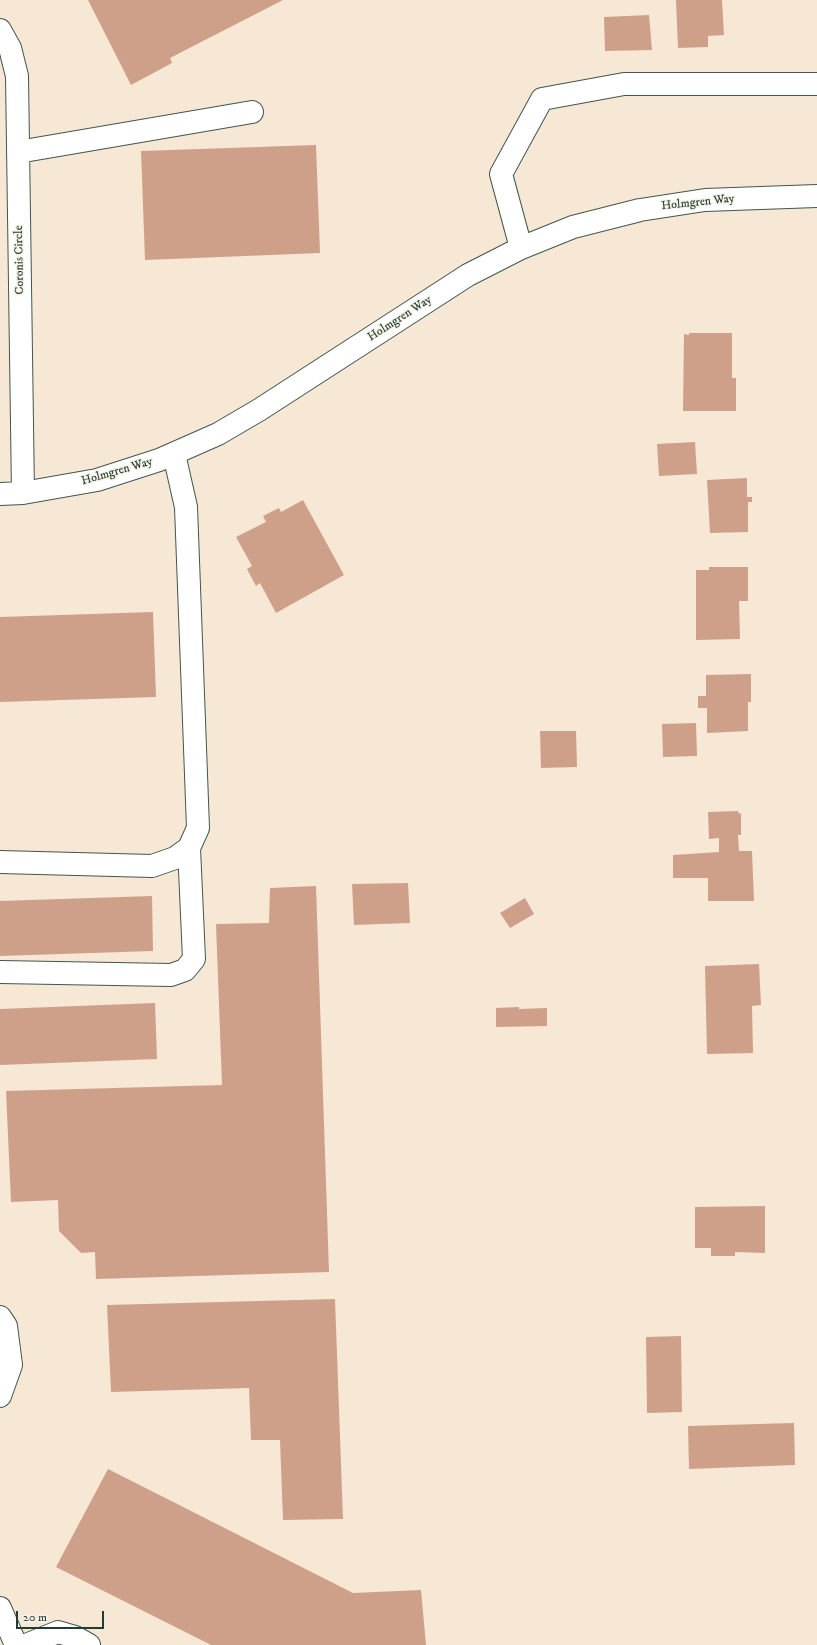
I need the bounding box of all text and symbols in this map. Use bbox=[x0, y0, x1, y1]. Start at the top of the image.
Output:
street label: Holmgren Way bbox=[661, 192, 735, 214]
street label: Coronis Circle bbox=[12, 225, 28, 295]
street label: Holmgren Way bbox=[365, 293, 435, 345]
street label: Holmgren Way bbox=[80, 455, 154, 489]
scale bar bbox=[18, 1603, 106, 1629]
text: 20 m bbox=[23, 1610, 47, 1625]

